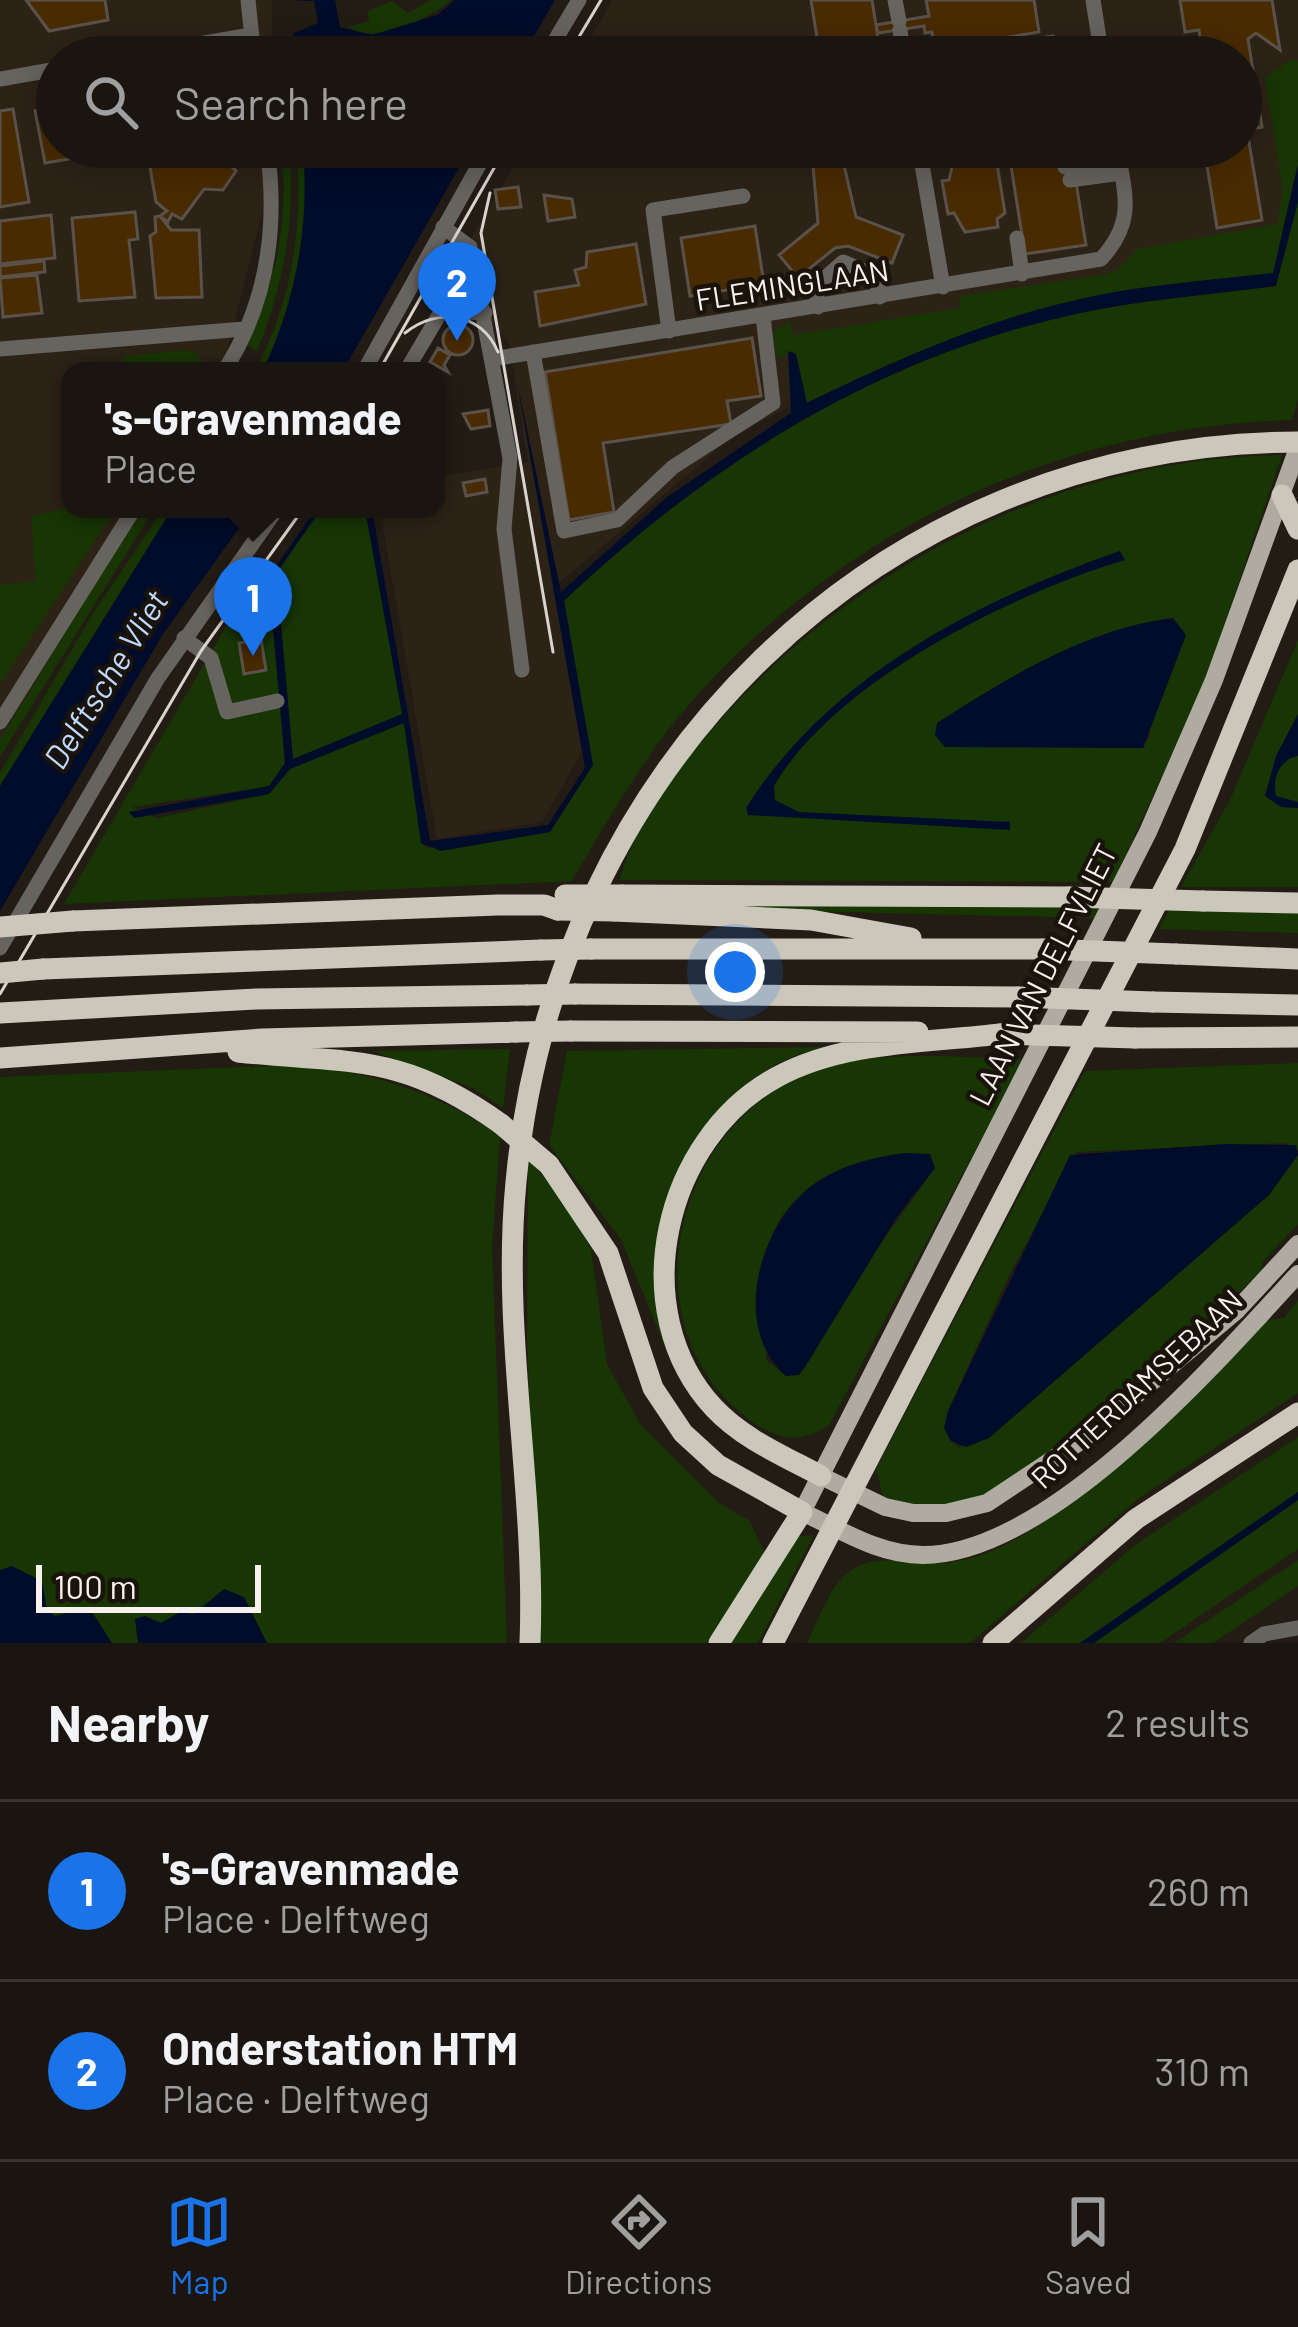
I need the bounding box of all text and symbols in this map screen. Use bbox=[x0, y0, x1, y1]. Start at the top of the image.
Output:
search box bbox=[36, 36, 1262, 168]
icon: search bbox=[78, 69, 144, 135]
text: Search here bbox=[174, 75, 408, 129]
pin: 2 bbox=[418, 242, 496, 341]
street label: FLEMINGLAAN bbox=[693, 251, 891, 317]
popup bbox=[61, 362, 445, 518]
text: 's-Gravenmade bbox=[104, 390, 402, 444]
text: Place bbox=[104, 444, 197, 491]
pin: 1 bbox=[214, 557, 292, 656]
water label: Delftsche Vliet bbox=[34, 582, 176, 776]
street label: LAAN VAN DELFVLIET bbox=[960, 837, 1124, 1111]
your location bbox=[705, 942, 765, 1002]
street label: ROTTERDAMSEBAAN bbox=[1023, 1281, 1249, 1495]
scale bar bbox=[36, 1559, 261, 1612]
text: 100 m bbox=[54, 1566, 137, 1606]
text: Nearby bbox=[48, 1691, 209, 1752]
text: 2 results bbox=[1105, 1698, 1250, 1745]
text: 's-Gravenmade bbox=[162, 1840, 460, 1894]
text: 1 bbox=[80, 1867, 94, 1914]
text: 260 m bbox=[1147, 1867, 1250, 1914]
text: Place · Delftweg bbox=[162, 1894, 430, 1941]
text: Onderstation HTM bbox=[162, 2020, 518, 2074]
text: 2 bbox=[76, 2047, 98, 2094]
text: 310 m bbox=[1154, 2047, 1250, 2094]
text: Place · Delftweg bbox=[162, 2074, 430, 2121]
tab: Map bbox=[166, 2189, 232, 2301]
tab: Directions bbox=[565, 2189, 712, 2301]
tab: Saved bbox=[1045, 2189, 1132, 2301]

